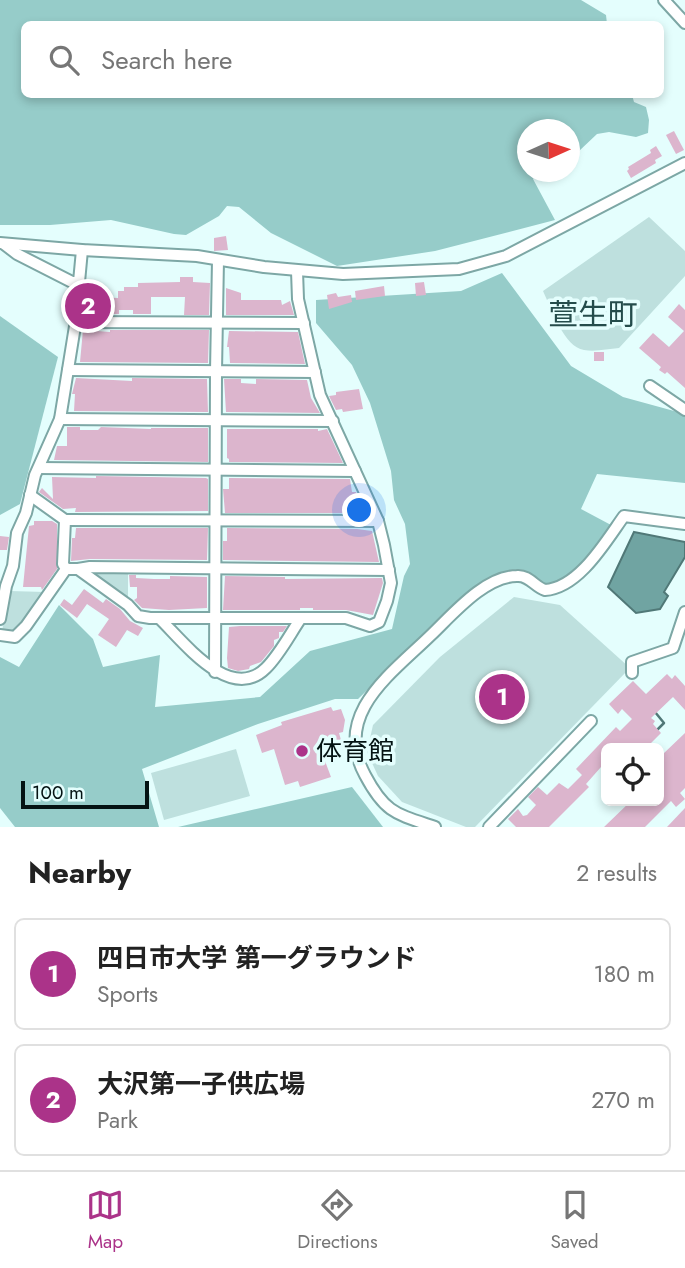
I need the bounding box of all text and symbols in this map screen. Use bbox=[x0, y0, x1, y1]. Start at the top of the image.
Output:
search box bbox=[21, 21, 664, 98]
icon: search bbox=[45, 41, 83, 79]
text: Search here bbox=[101, 41, 233, 79]
north arrow bbox=[517, 119, 580, 182]
pin: 2 bbox=[65, 280, 111, 332]
district label: 萱生町 bbox=[548, 293, 638, 336]
your location bbox=[342, 493, 376, 527]
pin: 1 bbox=[479, 671, 525, 723]
place label: 体育館 bbox=[316, 732, 394, 770]
marker: 体育館 bbox=[294, 743, 310, 759]
map controls bbox=[601, 743, 664, 806]
button: locate bbox=[601, 743, 664, 806]
scale bar bbox=[21, 778, 149, 810]
text: 100 m bbox=[32, 779, 84, 806]
text: Nearby bbox=[28, 851, 131, 894]
text: 2 results bbox=[576, 856, 657, 890]
text: 四日市大学 第一グラウンド bbox=[97, 939, 417, 977]
text: 1 bbox=[47, 957, 59, 991]
text: 180 m bbox=[593, 957, 655, 991]
text: Sports bbox=[97, 977, 158, 1011]
text: 大沢第一子供広場 bbox=[97, 1065, 305, 1103]
text: 2 bbox=[45, 1083, 61, 1117]
text: 270 m bbox=[591, 1083, 655, 1117]
text: Park bbox=[97, 1103, 138, 1137]
tab: Map bbox=[86, 1186, 124, 1255]
tab: Directions bbox=[297, 1186, 378, 1255]
tab: Saved bbox=[550, 1186, 599, 1255]

